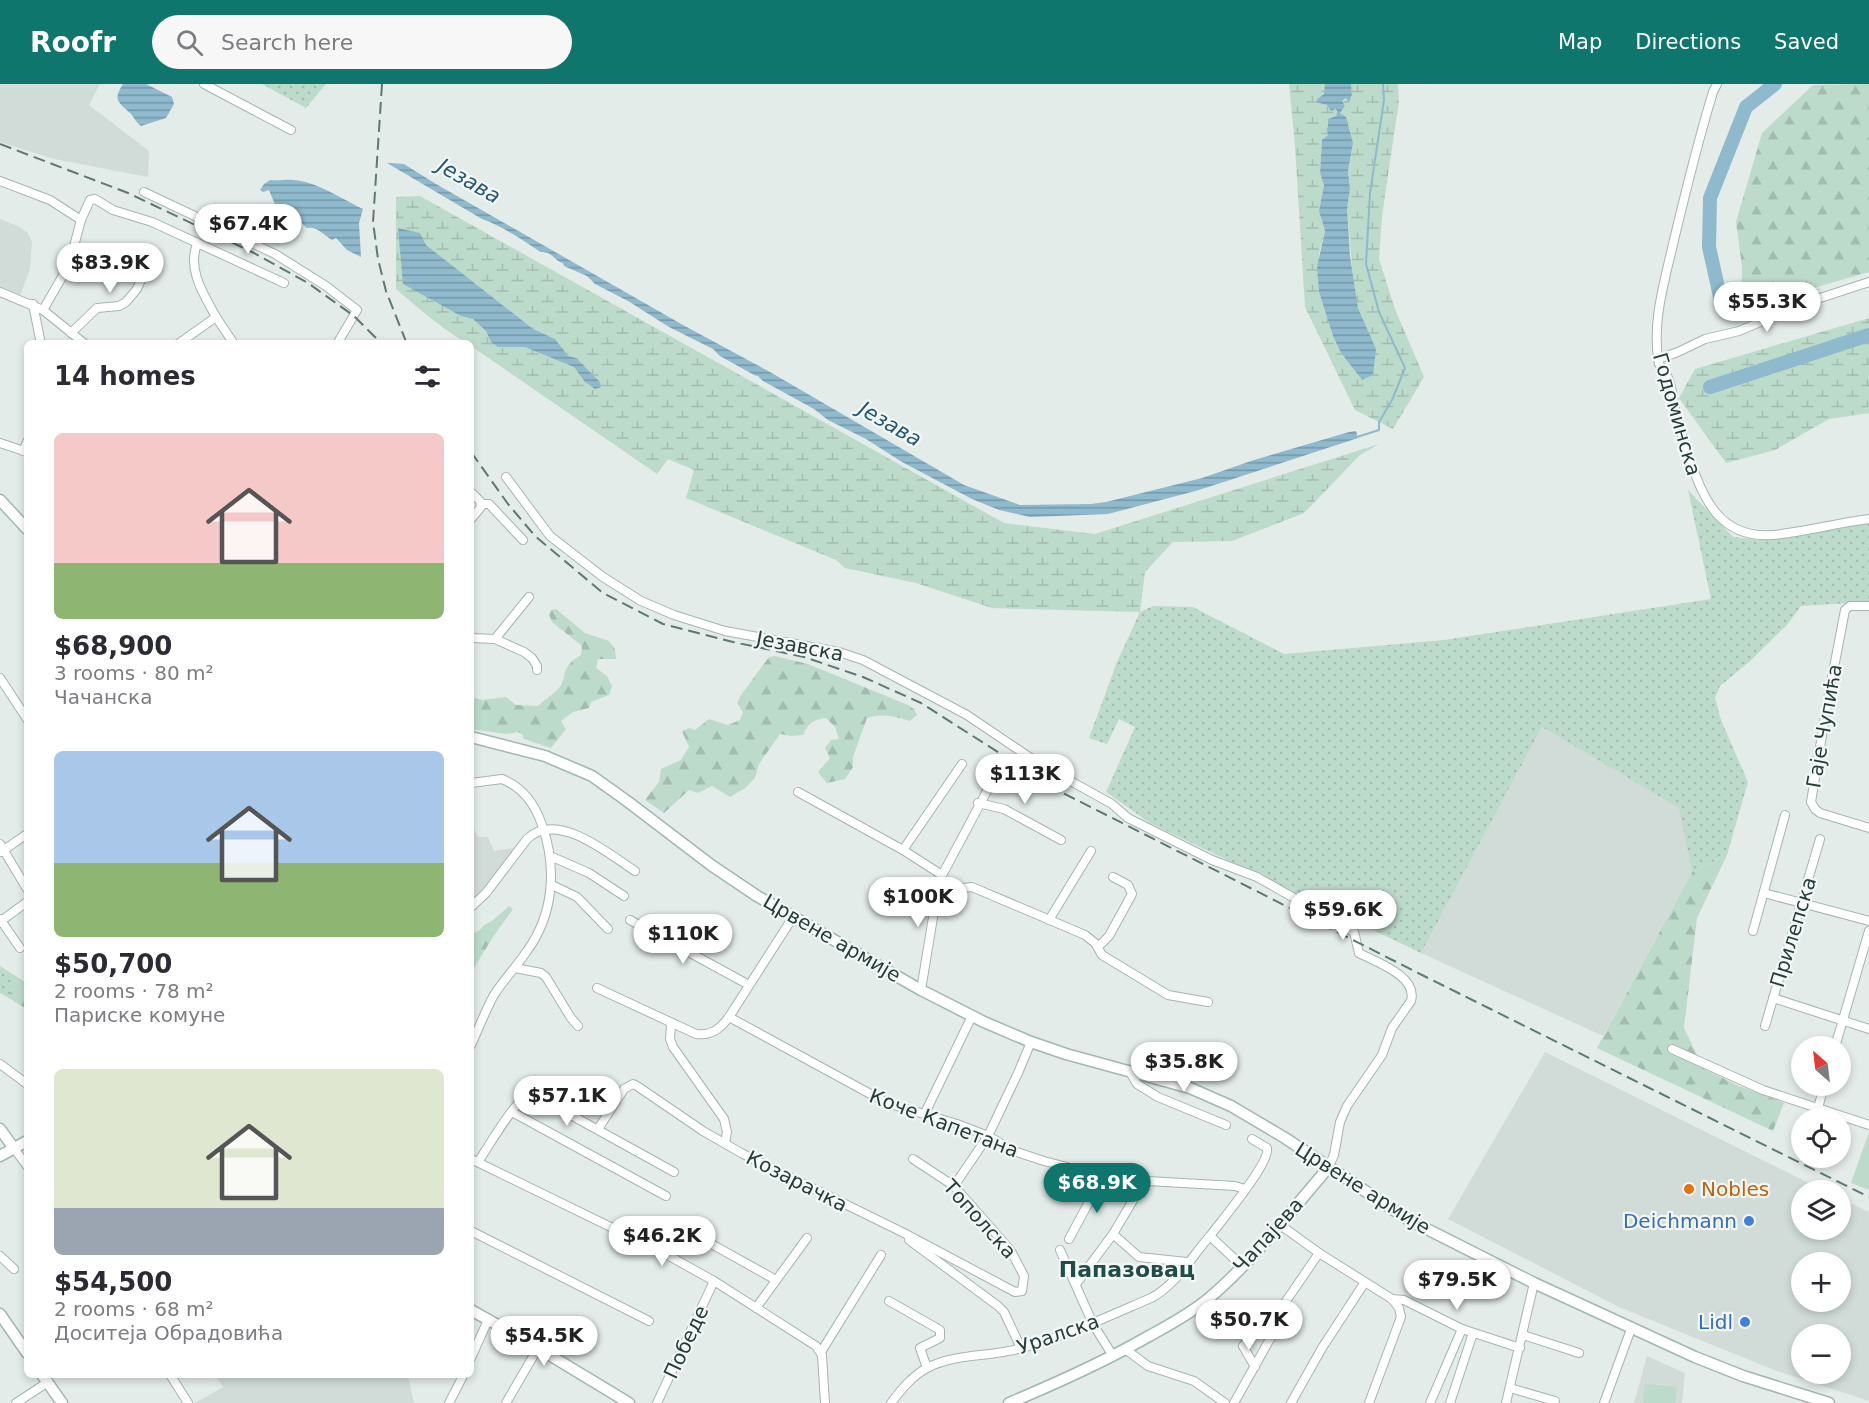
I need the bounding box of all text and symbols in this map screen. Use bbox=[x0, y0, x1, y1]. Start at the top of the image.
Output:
search box bbox=[152, 15, 572, 69]
text: Roofr bbox=[30, 26, 116, 59]
icon: search bbox=[173, 26, 206, 59]
text: Search here bbox=[221, 30, 353, 55]
text: Map bbox=[1558, 30, 1602, 54]
text: Directions bbox=[1635, 30, 1741, 54]
text: Saved bbox=[1774, 30, 1839, 54]
water label: Језава bbox=[430, 152, 505, 208]
pin: $67.4K bbox=[199, 204, 297, 255]
text: $67.4K bbox=[209, 211, 287, 235]
pin: $83.9K bbox=[61, 243, 159, 294]
text: $83.9K bbox=[71, 250, 149, 274]
pin: $55.3K bbox=[1718, 282, 1816, 333]
text: $55.3K bbox=[1728, 289, 1806, 313]
street label: Годоминска bbox=[1648, 350, 1706, 478]
icon: filters bbox=[411, 360, 444, 393]
text: 14 homes bbox=[54, 361, 196, 391]
water label: Језава bbox=[851, 395, 926, 451]
icon: home bbox=[195, 472, 303, 580]
street label: Језавска bbox=[752, 625, 846, 666]
text: $68,900 bbox=[54, 631, 172, 661]
text: 3 rooms · 80 m² bbox=[54, 661, 214, 685]
street label: Гаје Чупића bbox=[1801, 662, 1847, 790]
text: Чачанска bbox=[54, 685, 152, 709]
pin: $113K bbox=[983, 754, 1067, 805]
text: $113K bbox=[989, 761, 1061, 785]
icon: home bbox=[195, 790, 303, 898]
street label: Прилепска bbox=[1765, 874, 1821, 990]
pin: $100K bbox=[876, 877, 960, 928]
text: $100K bbox=[882, 884, 954, 908]
street label: Црвене армије bbox=[759, 889, 905, 987]
pin: $59.6K bbox=[1294, 890, 1392, 941]
text: $59.6K bbox=[1304, 897, 1382, 921]
pin: $110K bbox=[641, 914, 725, 965]
text: $110K bbox=[647, 921, 719, 945]
text: $50,700 bbox=[54, 949, 172, 979]
text: 2 rooms · 78 m² bbox=[54, 979, 214, 1003]
text: Париске комуне bbox=[54, 1003, 225, 1027]
north arrow bbox=[1791, 1036, 1851, 1096]
map controls bbox=[1791, 1036, 1851, 1384]
pin: $35.8K bbox=[1135, 1042, 1233, 1093]
text: $35.8K bbox=[1145, 1049, 1223, 1073]
pin: $57.1K bbox=[518, 1076, 616, 1127]
text: $57.1K bbox=[528, 1083, 606, 1107]
street label: Коче Капетана bbox=[866, 1083, 1022, 1163]
icon: home bbox=[195, 1108, 303, 1216]
button: locate bbox=[1791, 1108, 1851, 1168]
street label: Црвене армије bbox=[1291, 1137, 1435, 1239]
street label: Козарачка bbox=[742, 1145, 852, 1217]
pin: $68.9K bbox=[1048, 1163, 1146, 1214]
text: $68.9K bbox=[1058, 1170, 1136, 1194]
street label: Тополска bbox=[938, 1174, 1022, 1263]
place label: Nobles bbox=[1701, 1177, 1769, 1201]
button: layers bbox=[1791, 1180, 1851, 1240]
marker: Nobles bbox=[1682, 1182, 1696, 1196]
street label: Чапајева bbox=[1228, 1192, 1308, 1278]
place label: Deichmann bbox=[1623, 1209, 1737, 1233]
marker: Deichmann bbox=[1742, 1214, 1756, 1228]
pin: $46.2K bbox=[613, 1216, 711, 1267]
text: $46.2K bbox=[623, 1223, 701, 1247]
button: + bbox=[1791, 1252, 1851, 1312]
district label: Папазовац bbox=[1059, 1257, 1195, 1282]
pin: $79.5K bbox=[1408, 1260, 1506, 1311]
text: $54,500 bbox=[54, 1267, 172, 1297]
text: $79.5K bbox=[1418, 1267, 1496, 1291]
text: 2 rooms · 68 m² bbox=[54, 1297, 214, 1321]
pin: $50.7K bbox=[1200, 1300, 1298, 1351]
street label: Победе bbox=[659, 1302, 713, 1382]
text: $50.7K bbox=[1210, 1307, 1288, 1331]
street label: Уралска bbox=[1014, 1309, 1102, 1359]
place label: Lidl bbox=[1698, 1310, 1733, 1334]
marker: Lidl bbox=[1738, 1315, 1752, 1329]
pin: $54.5K bbox=[495, 1316, 593, 1367]
text: Доситеја Обрадовића bbox=[54, 1321, 283, 1345]
text: $54.5K bbox=[505, 1323, 583, 1347]
button: − bbox=[1791, 1324, 1851, 1384]

